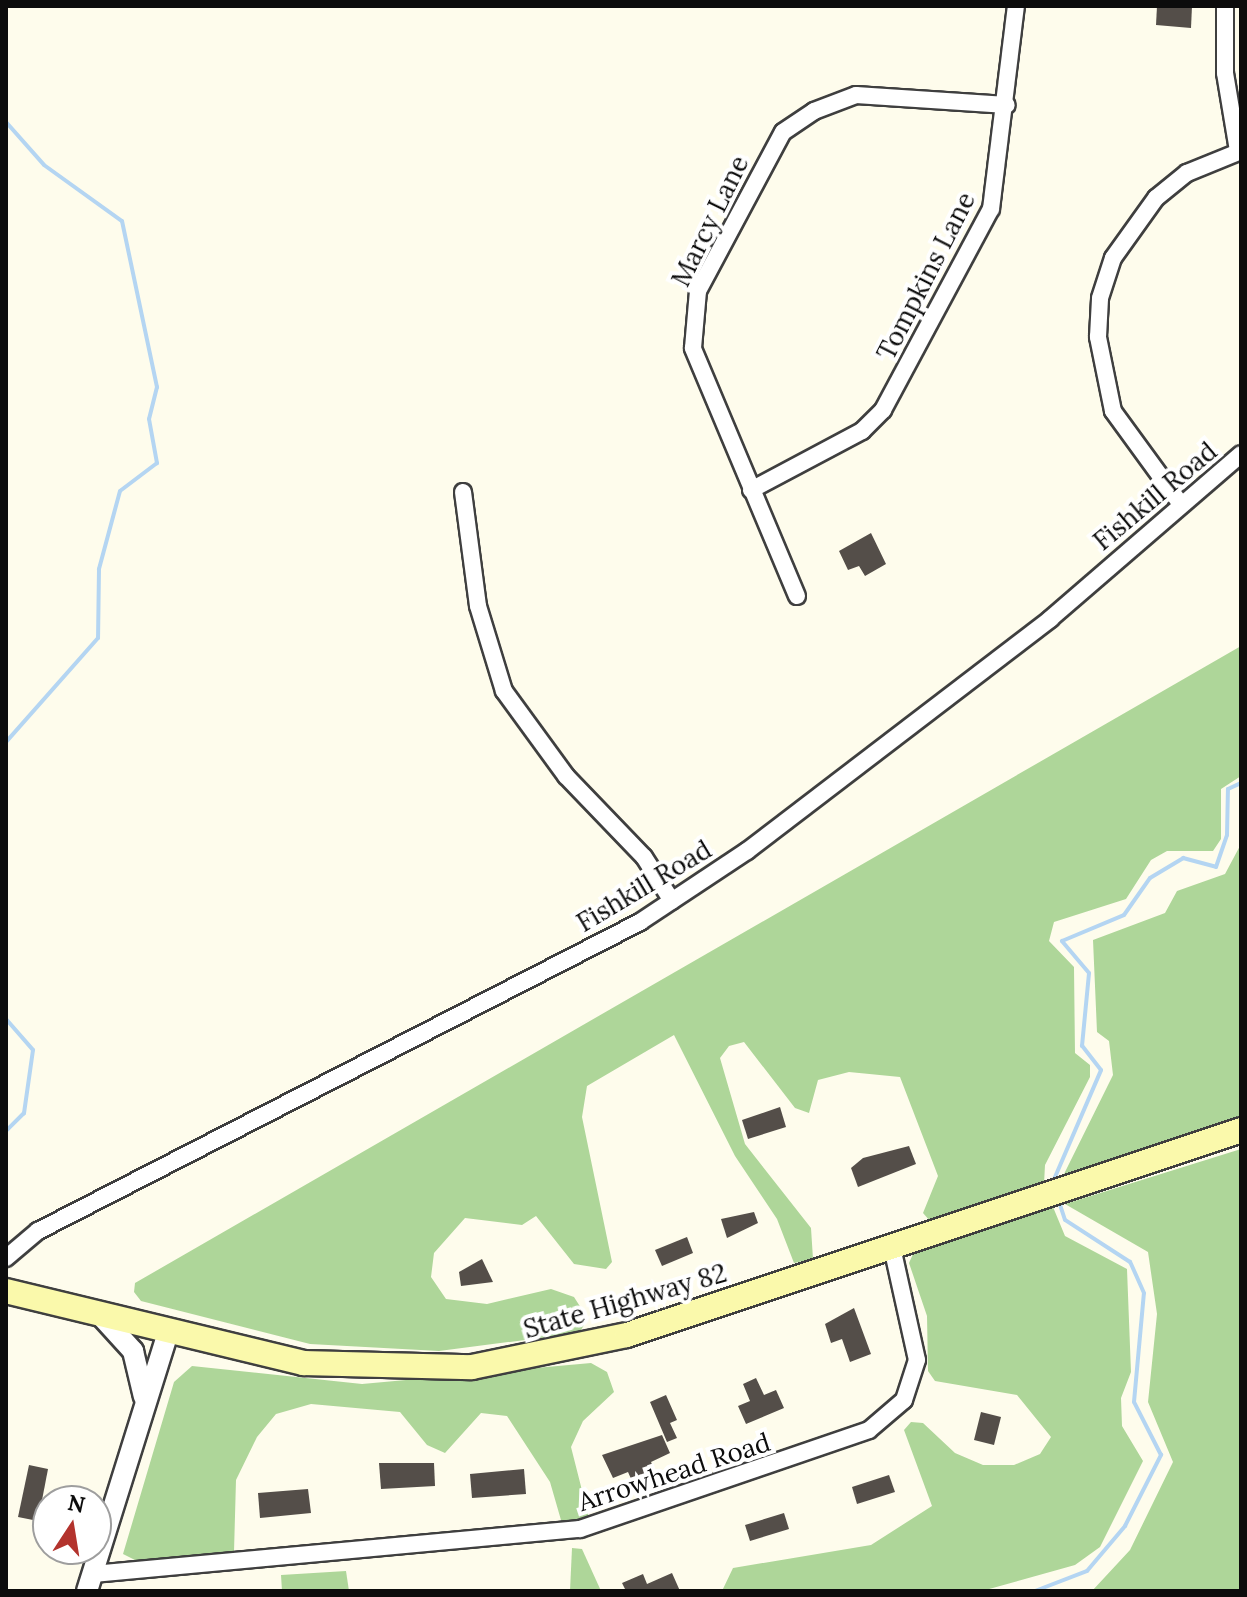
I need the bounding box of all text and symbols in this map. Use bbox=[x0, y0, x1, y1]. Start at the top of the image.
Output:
street label: Marcy Lane bbox=[665, 151, 755, 291]
street label: Tompkins Lane bbox=[870, 187, 982, 365]
street label: Fishkill Road bbox=[1087, 435, 1223, 557]
street label: Fishkill Road bbox=[571, 834, 717, 938]
street label: State Highway 82 bbox=[520, 1257, 730, 1345]
street label: Arrowhead Road bbox=[574, 1426, 774, 1518]
north arrow bbox=[32, 1485, 112, 1565]
text: N bbox=[65, 1488, 88, 1519]

